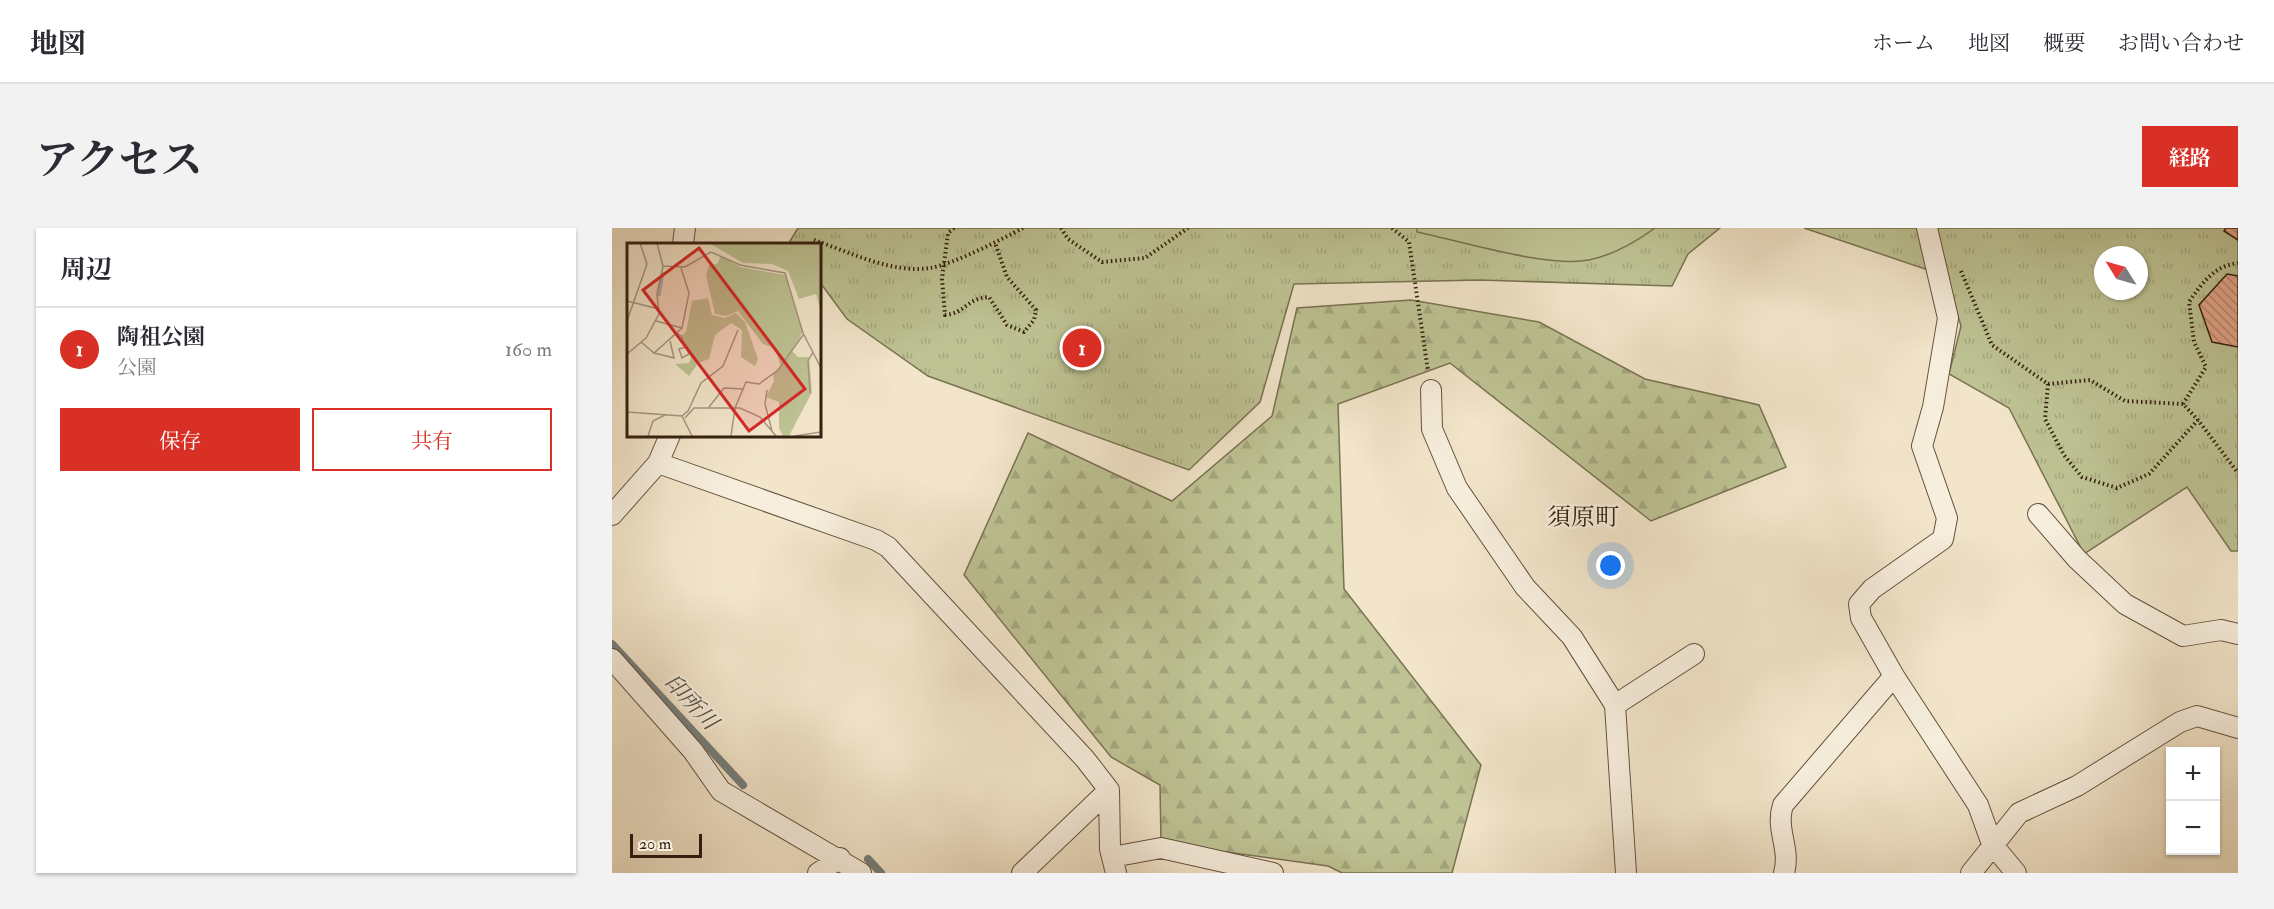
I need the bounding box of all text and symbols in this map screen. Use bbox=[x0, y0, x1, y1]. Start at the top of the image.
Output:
text: 地図 bbox=[30, 27, 86, 62]
text: ホーム bbox=[1872, 30, 1935, 57]
text: 地図 bbox=[1968, 30, 2010, 57]
text: 概要 bbox=[2043, 30, 2085, 57]
text: お問い合わせ bbox=[2118, 30, 2244, 57]
button: 経路 bbox=[2142, 126, 2238, 187]
text: アクセス bbox=[36, 135, 203, 187]
inset map bbox=[627, 243, 820, 436]
north arrow bbox=[2094, 246, 2148, 300]
text: 周辺 bbox=[60, 254, 112, 286]
text: 陶祖公園 bbox=[117, 323, 205, 351]
pin: 1 bbox=[1062, 326, 1102, 370]
text: 1 bbox=[76, 337, 83, 362]
text: 160 m bbox=[505, 337, 552, 362]
text: 公園 bbox=[117, 355, 157, 380]
button: 保存 bbox=[60, 408, 300, 471]
button: 共有 bbox=[312, 408, 552, 471]
district label: 須原町 bbox=[1547, 502, 1619, 533]
your location bbox=[1596, 551, 1625, 580]
water label: 印所川 bbox=[658, 668, 725, 737]
map controls bbox=[2166, 747, 2220, 855]
button: + bbox=[2166, 747, 2220, 801]
button: − bbox=[2166, 801, 2220, 855]
scale bar bbox=[630, 831, 702, 858]
text: 20 m bbox=[639, 834, 671, 854]

